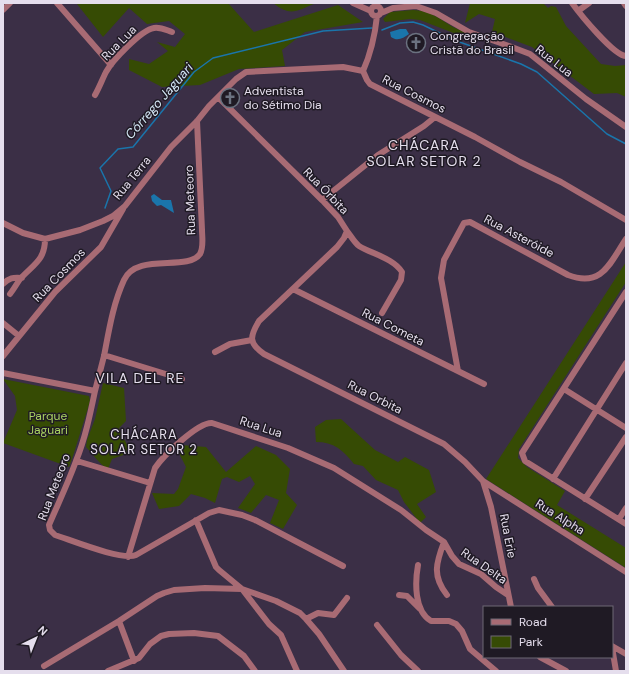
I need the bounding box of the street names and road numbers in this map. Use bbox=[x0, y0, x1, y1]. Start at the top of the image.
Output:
street label: Rua Lua bbox=[98, 22, 140, 64]
street label: Rua Lua bbox=[532, 41, 576, 81]
street label: Rua Cosmos bbox=[379, 71, 449, 117]
street label: Rua Terra bbox=[110, 153, 154, 203]
street label: Rua Órbita bbox=[300, 164, 352, 218]
street label: Rua Meteoro bbox=[181, 165, 199, 235]
street label: Rua Asteróide bbox=[481, 211, 557, 261]
street label: Rua Cosmos bbox=[29, 245, 89, 305]
street label: Rua Cometa bbox=[359, 304, 427, 350]
street label: Rua Orbita bbox=[345, 376, 405, 418]
street label: Rua Lua bbox=[238, 413, 284, 441]
street label: Rua Meteoro bbox=[34, 451, 74, 523]
street label: Rua Alpha bbox=[532, 496, 588, 538]
street label: Rua Erie bbox=[496, 513, 520, 560]
street label: Rua Delta bbox=[458, 544, 510, 588]

